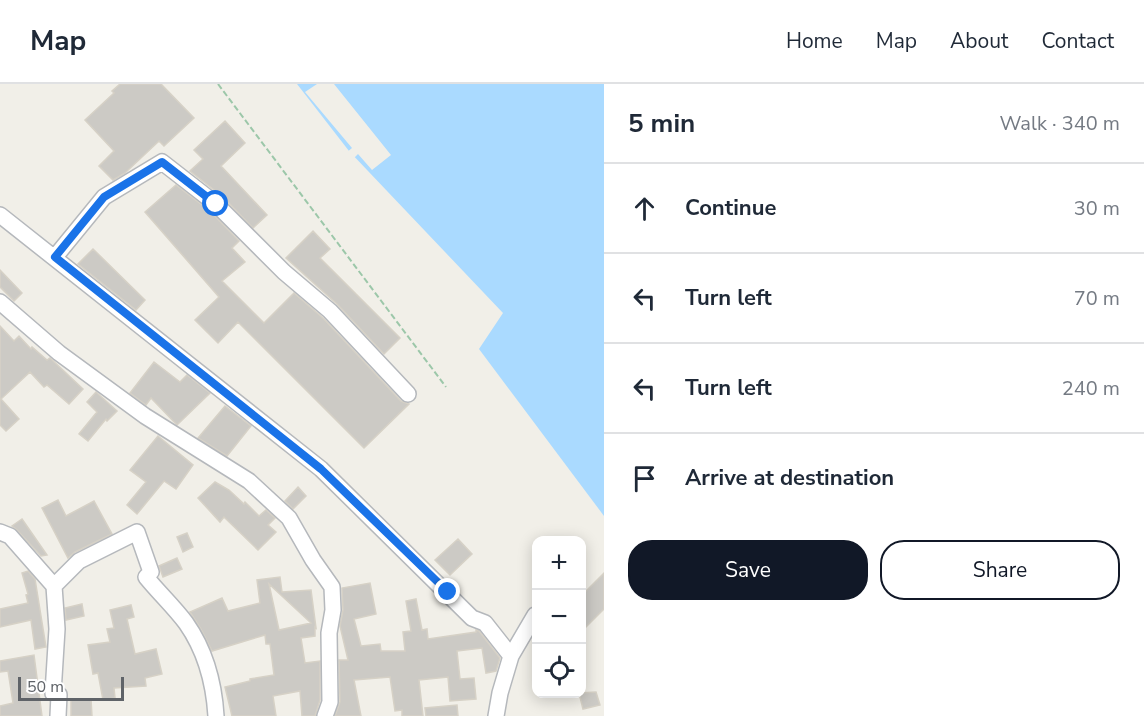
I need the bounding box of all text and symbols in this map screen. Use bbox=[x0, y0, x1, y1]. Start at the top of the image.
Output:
text: Map bbox=[30, 22, 86, 60]
text: Home bbox=[786, 27, 843, 55]
text: Map bbox=[876, 27, 917, 55]
text: About bbox=[950, 27, 1008, 55]
text: Contact bbox=[1041, 27, 1114, 55]
text: 5 min bbox=[628, 106, 695, 141]
text: Walk · 340 m bbox=[1000, 110, 1120, 137]
route start bbox=[202, 190, 228, 216]
icon: ahead bbox=[628, 192, 661, 225]
text: Continue bbox=[685, 193, 776, 223]
text: 30 m bbox=[1074, 195, 1120, 222]
icon: left bbox=[628, 282, 661, 315]
text: Turn left bbox=[685, 283, 772, 313]
text: 70 m bbox=[1074, 285, 1120, 312]
icon: left bbox=[628, 372, 661, 405]
text: Turn left bbox=[685, 373, 772, 403]
text: 240 m bbox=[1062, 375, 1120, 402]
icon: arrive bbox=[628, 462, 661, 495]
text: Arrive at destination bbox=[685, 463, 894, 493]
map controls bbox=[532, 536, 586, 698]
button: + bbox=[532, 536, 586, 590]
button: Save bbox=[628, 540, 868, 600]
button: Share bbox=[880, 540, 1120, 600]
route end bbox=[434, 578, 460, 604]
button: − bbox=[532, 590, 586, 644]
button: locate bbox=[532, 644, 586, 698]
scale bar bbox=[18, 674, 124, 702]
text: 50 m bbox=[27, 676, 64, 698]

